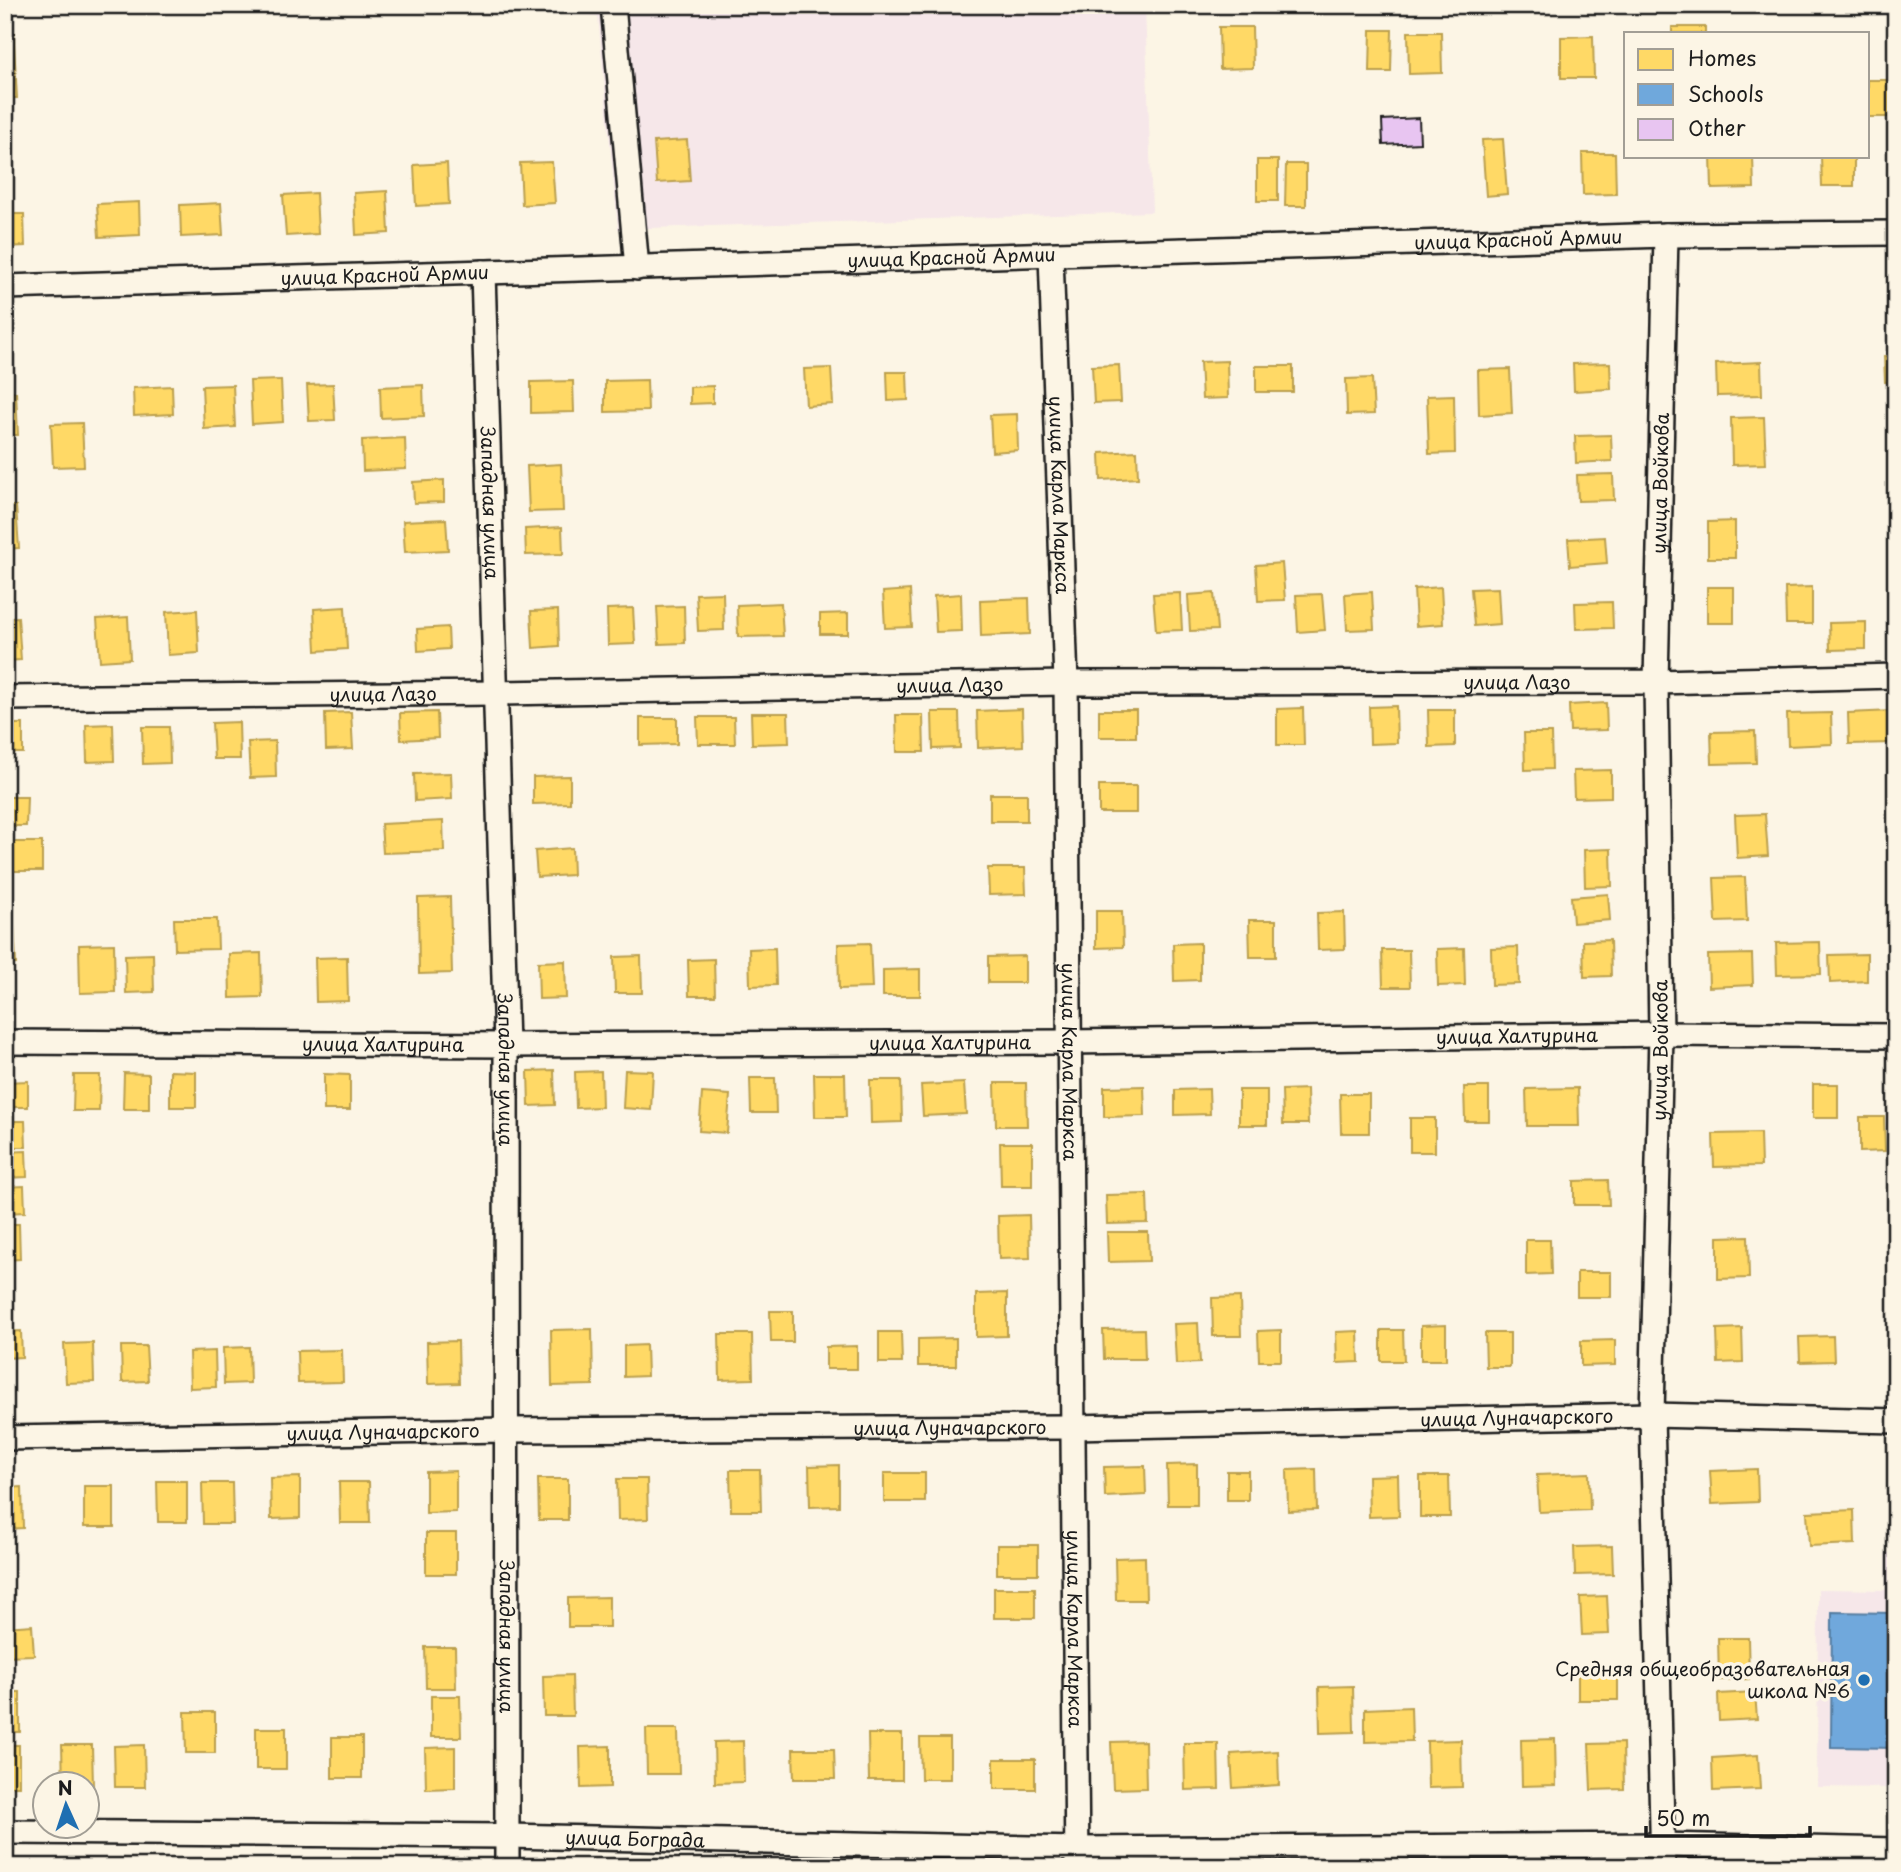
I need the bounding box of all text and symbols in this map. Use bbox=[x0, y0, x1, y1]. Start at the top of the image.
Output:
legend bbox=[1624, 32, 1870, 158]
text: Homes bbox=[1688, 41, 1756, 73]
text: Schools bbox=[1688, 77, 1764, 109]
text: Other bbox=[1688, 111, 1746, 143]
street label: улица Красной Армии bbox=[1414, 221, 1623, 256]
street label: улица Красной Армии bbox=[847, 239, 1056, 274]
street label: улица Красной Армии bbox=[280, 257, 489, 291]
street label: улица Карла Маркса bbox=[1043, 395, 1078, 594]
street label: улица Войкова bbox=[1644, 412, 1675, 554]
street label: Западная улица bbox=[475, 426, 507, 580]
street label: улица Лазо bbox=[1463, 667, 1571, 695]
street label: улица Лазо bbox=[896, 669, 1004, 699]
street label: улица Лазо bbox=[329, 679, 437, 708]
street label: улица Карла Маркса bbox=[1056, 963, 1085, 1161]
street label: улица Войкова bbox=[1644, 979, 1674, 1121]
street label: Западная улица bbox=[491, 993, 521, 1146]
street label: улица Халтурина bbox=[1436, 1020, 1598, 1050]
street label: улица Халтурина bbox=[869, 1027, 1031, 1056]
street label: улица Халтурина bbox=[302, 1029, 464, 1058]
street label: улица Луначарского bbox=[1420, 1401, 1614, 1433]
street label: улица Луначарского bbox=[853, 1412, 1047, 1441]
street label: улица Луначарского bbox=[286, 1415, 480, 1447]
street label: улица Карла Маркса bbox=[1061, 1529, 1091, 1728]
street label: Западная улица bbox=[494, 1560, 522, 1713]
place label: Средняя общеобразовательная школа №6 bbox=[1555, 1654, 1850, 1704]
marker: Средняя общеобразовательная школа №6 bbox=[1856, 1672, 1872, 1688]
north arrow bbox=[32, 1770, 102, 1840]
text: N bbox=[57, 1773, 73, 1801]
scale bar bbox=[1646, 1795, 1810, 1839]
text: 50 m bbox=[1656, 1801, 1710, 1833]
street label: улица Бограда bbox=[565, 1822, 705, 1854]

